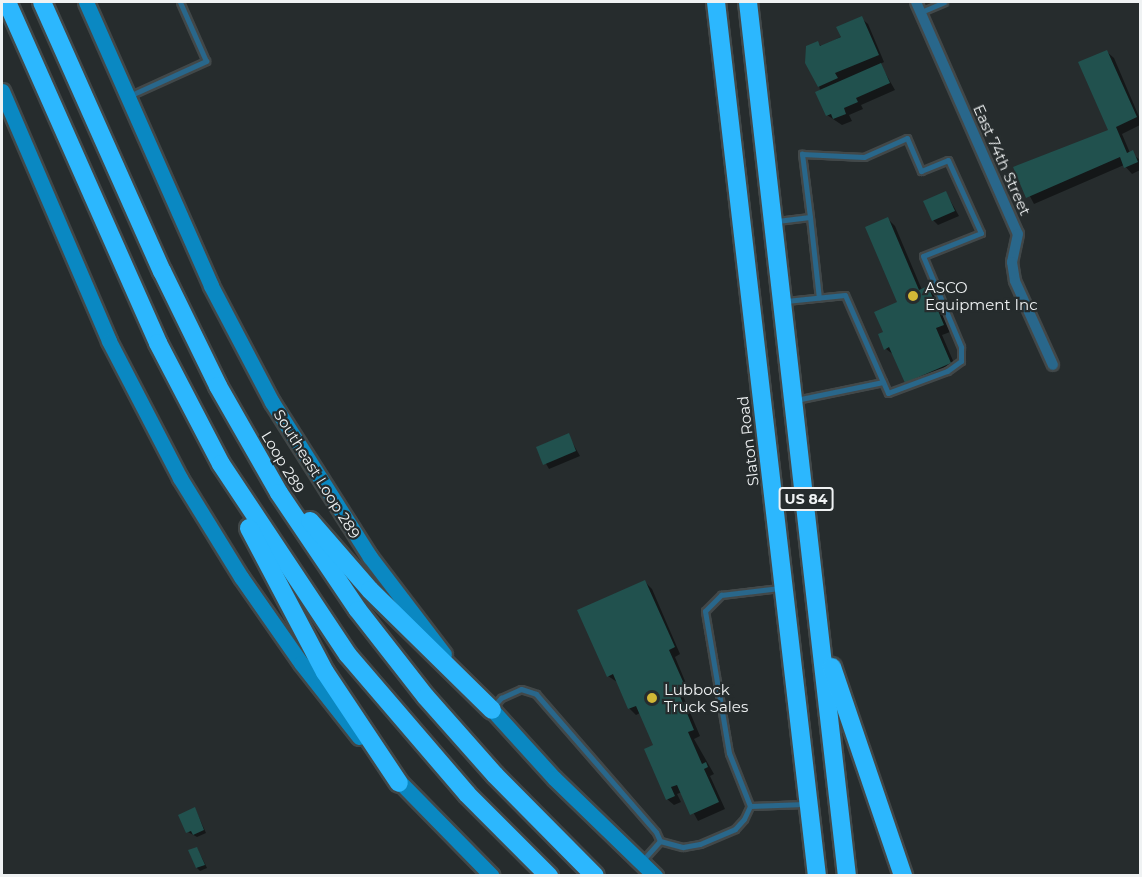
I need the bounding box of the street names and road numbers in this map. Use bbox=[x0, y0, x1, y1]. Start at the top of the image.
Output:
street label: East 74th Street bbox=[969, 102, 1035, 218]
street label: Slaton Road bbox=[734, 395, 762, 487]
street label: Southeast Loop 289 bbox=[270, 406, 364, 542]
street label: Loop 289 bbox=[258, 428, 308, 496]
road number: US 84 bbox=[778, 488, 834, 510]

